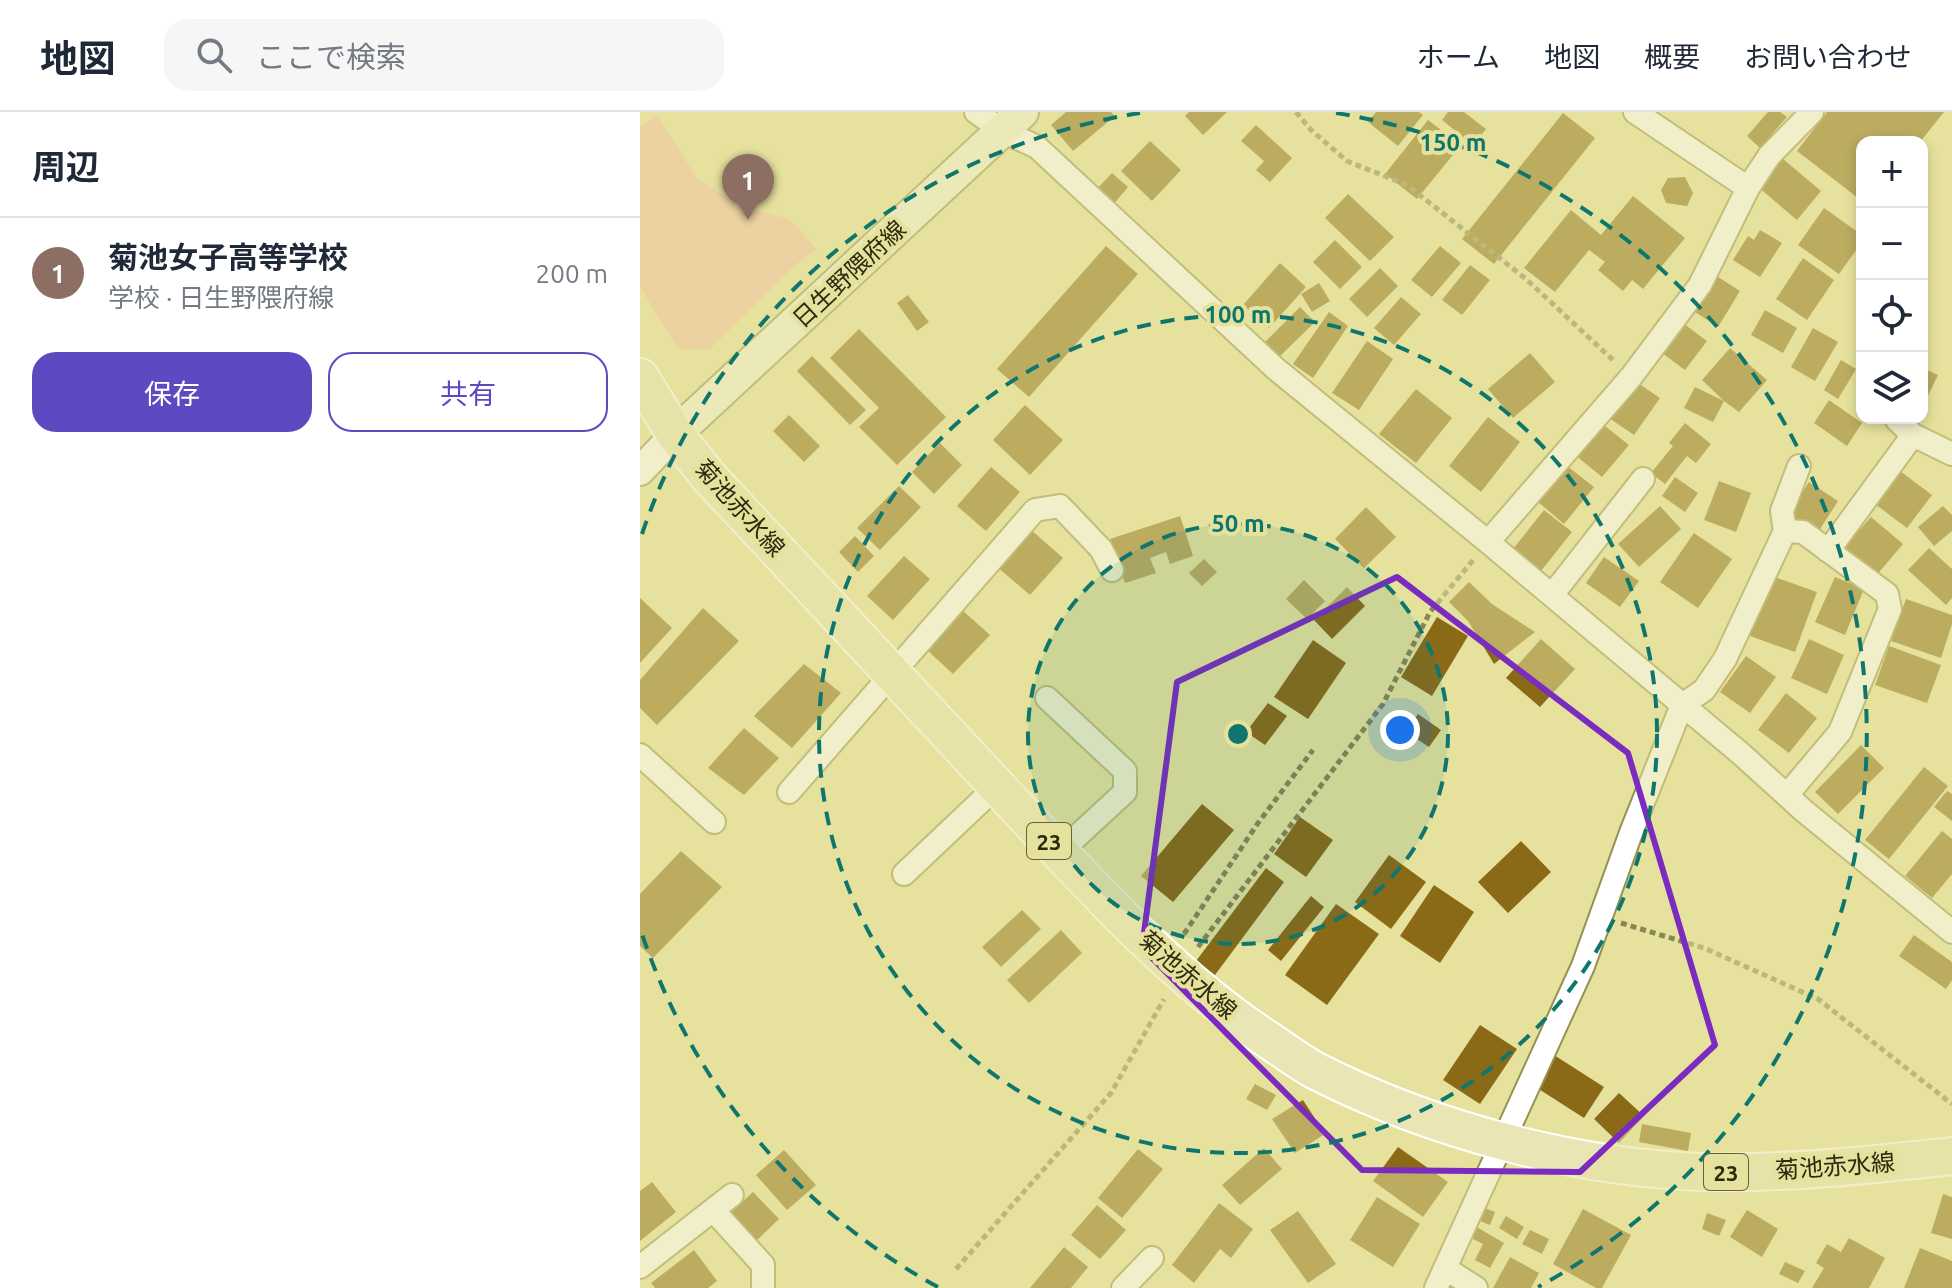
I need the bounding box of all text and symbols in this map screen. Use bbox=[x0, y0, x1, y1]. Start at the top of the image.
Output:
search box bbox=[164, 19, 724, 91]
icon: search bbox=[192, 33, 236, 77]
text: 地図 bbox=[40, 37, 116, 79]
text: ここで検索 bbox=[256, 40, 406, 74]
text: ホーム bbox=[1417, 41, 1500, 72]
text: 地図 bbox=[1544, 41, 1600, 72]
text: 概要 bbox=[1644, 41, 1700, 72]
text: お問い合わせ bbox=[1744, 41, 1912, 72]
text: 150 m bbox=[1420, 129, 1486, 156]
map controls bbox=[1856, 136, 1928, 424]
button: + bbox=[1856, 136, 1928, 208]
text: 周辺 bbox=[32, 147, 100, 185]
pin: 1 bbox=[722, 154, 774, 220]
button: − bbox=[1856, 208, 1928, 280]
street label: 日生野隈府線 bbox=[787, 215, 911, 333]
text: 菊池女子高等学校 bbox=[108, 240, 348, 274]
text: 1 bbox=[51, 259, 65, 288]
text: 200 m bbox=[536, 259, 608, 288]
button: locate bbox=[1856, 280, 1928, 352]
text: 学校 · 日生野隈府線 bbox=[108, 283, 334, 312]
text: 100 m bbox=[1205, 301, 1271, 328]
button: 保存 bbox=[32, 352, 312, 432]
button: 共有 bbox=[328, 352, 608, 432]
button: layers bbox=[1856, 352, 1928, 424]
street label: 菊池赤水線 bbox=[690, 454, 790, 562]
text: 50 m bbox=[1211, 510, 1265, 537]
your location bbox=[1380, 710, 1420, 750]
centre of rings bbox=[1224, 720, 1252, 748]
road number: 23 bbox=[1027, 823, 1071, 859]
street label: 菊池赤水線 bbox=[1134, 925, 1242, 1025]
street label: 菊池赤水線 bbox=[1774, 1148, 1896, 1184]
road number: 23 bbox=[1704, 1154, 1748, 1190]

